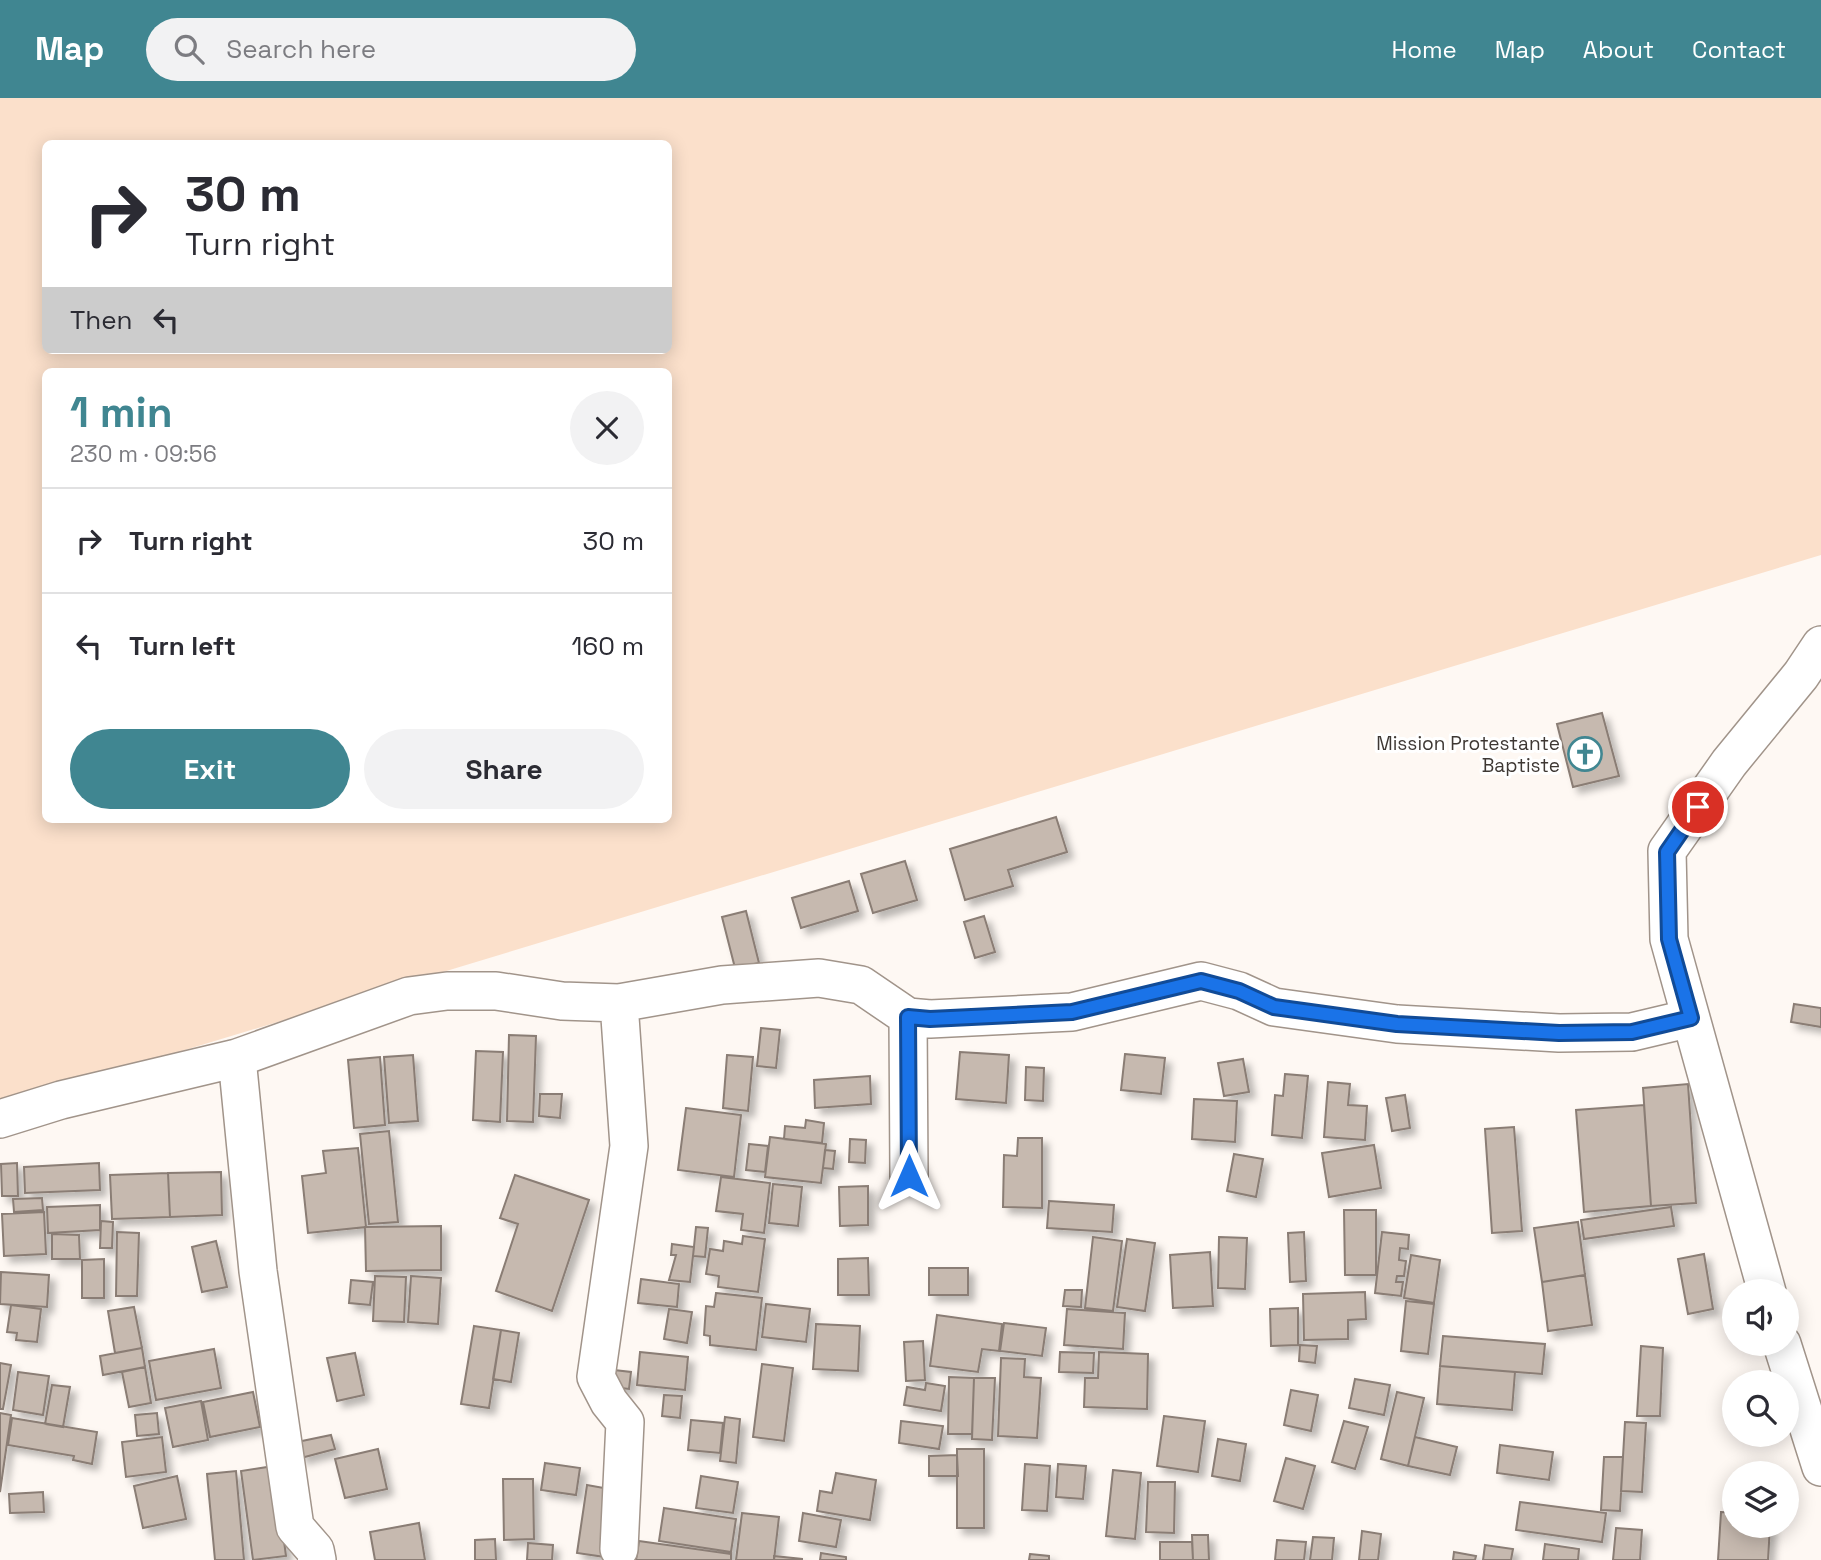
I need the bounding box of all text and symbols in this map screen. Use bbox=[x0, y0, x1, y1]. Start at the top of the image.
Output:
search box bbox=[146, 18, 636, 81]
text: Map bbox=[35, 28, 104, 70]
icon: search bbox=[170, 30, 208, 68]
text: Search here bbox=[226, 32, 376, 66]
text: Home bbox=[1391, 34, 1457, 65]
text: Map bbox=[1495, 34, 1545, 65]
text: About bbox=[1583, 34, 1654, 65]
text: Contact bbox=[1692, 34, 1786, 65]
text: 30 m bbox=[185, 163, 301, 225]
icon: right bbox=[70, 168, 161, 259]
text: Turn right bbox=[185, 224, 335, 264]
icon: left bbox=[147, 301, 185, 339]
text: Then bbox=[70, 303, 133, 337]
text: 1 min bbox=[70, 386, 173, 439]
button: close bbox=[570, 391, 644, 465]
text: 230 m · 09:56 bbox=[70, 439, 217, 469]
icon: right bbox=[70, 522, 108, 560]
text: Turn right bbox=[129, 524, 253, 558]
text: 30 m bbox=[583, 524, 644, 558]
icon: left bbox=[70, 627, 108, 665]
text: Turn left bbox=[129, 629, 236, 663]
text: 160 m bbox=[572, 629, 644, 663]
button: Exit bbox=[70, 729, 350, 809]
button: Share bbox=[364, 729, 644, 809]
place label: Mission Protestante Baptiste bbox=[1376, 731, 1560, 778]
church icon: Mission Protestante Baptiste bbox=[1566, 735, 1604, 773]
pin bbox=[1668, 777, 1728, 837]
icon: arrive bbox=[1679, 788, 1717, 826]
position arrow bbox=[872, 1139, 946, 1213]
map controls bbox=[1722, 1279, 1799, 1538]
button: sound bbox=[1722, 1279, 1799, 1356]
button: search bbox=[1722, 1370, 1799, 1447]
button: layers bbox=[1722, 1461, 1799, 1538]

